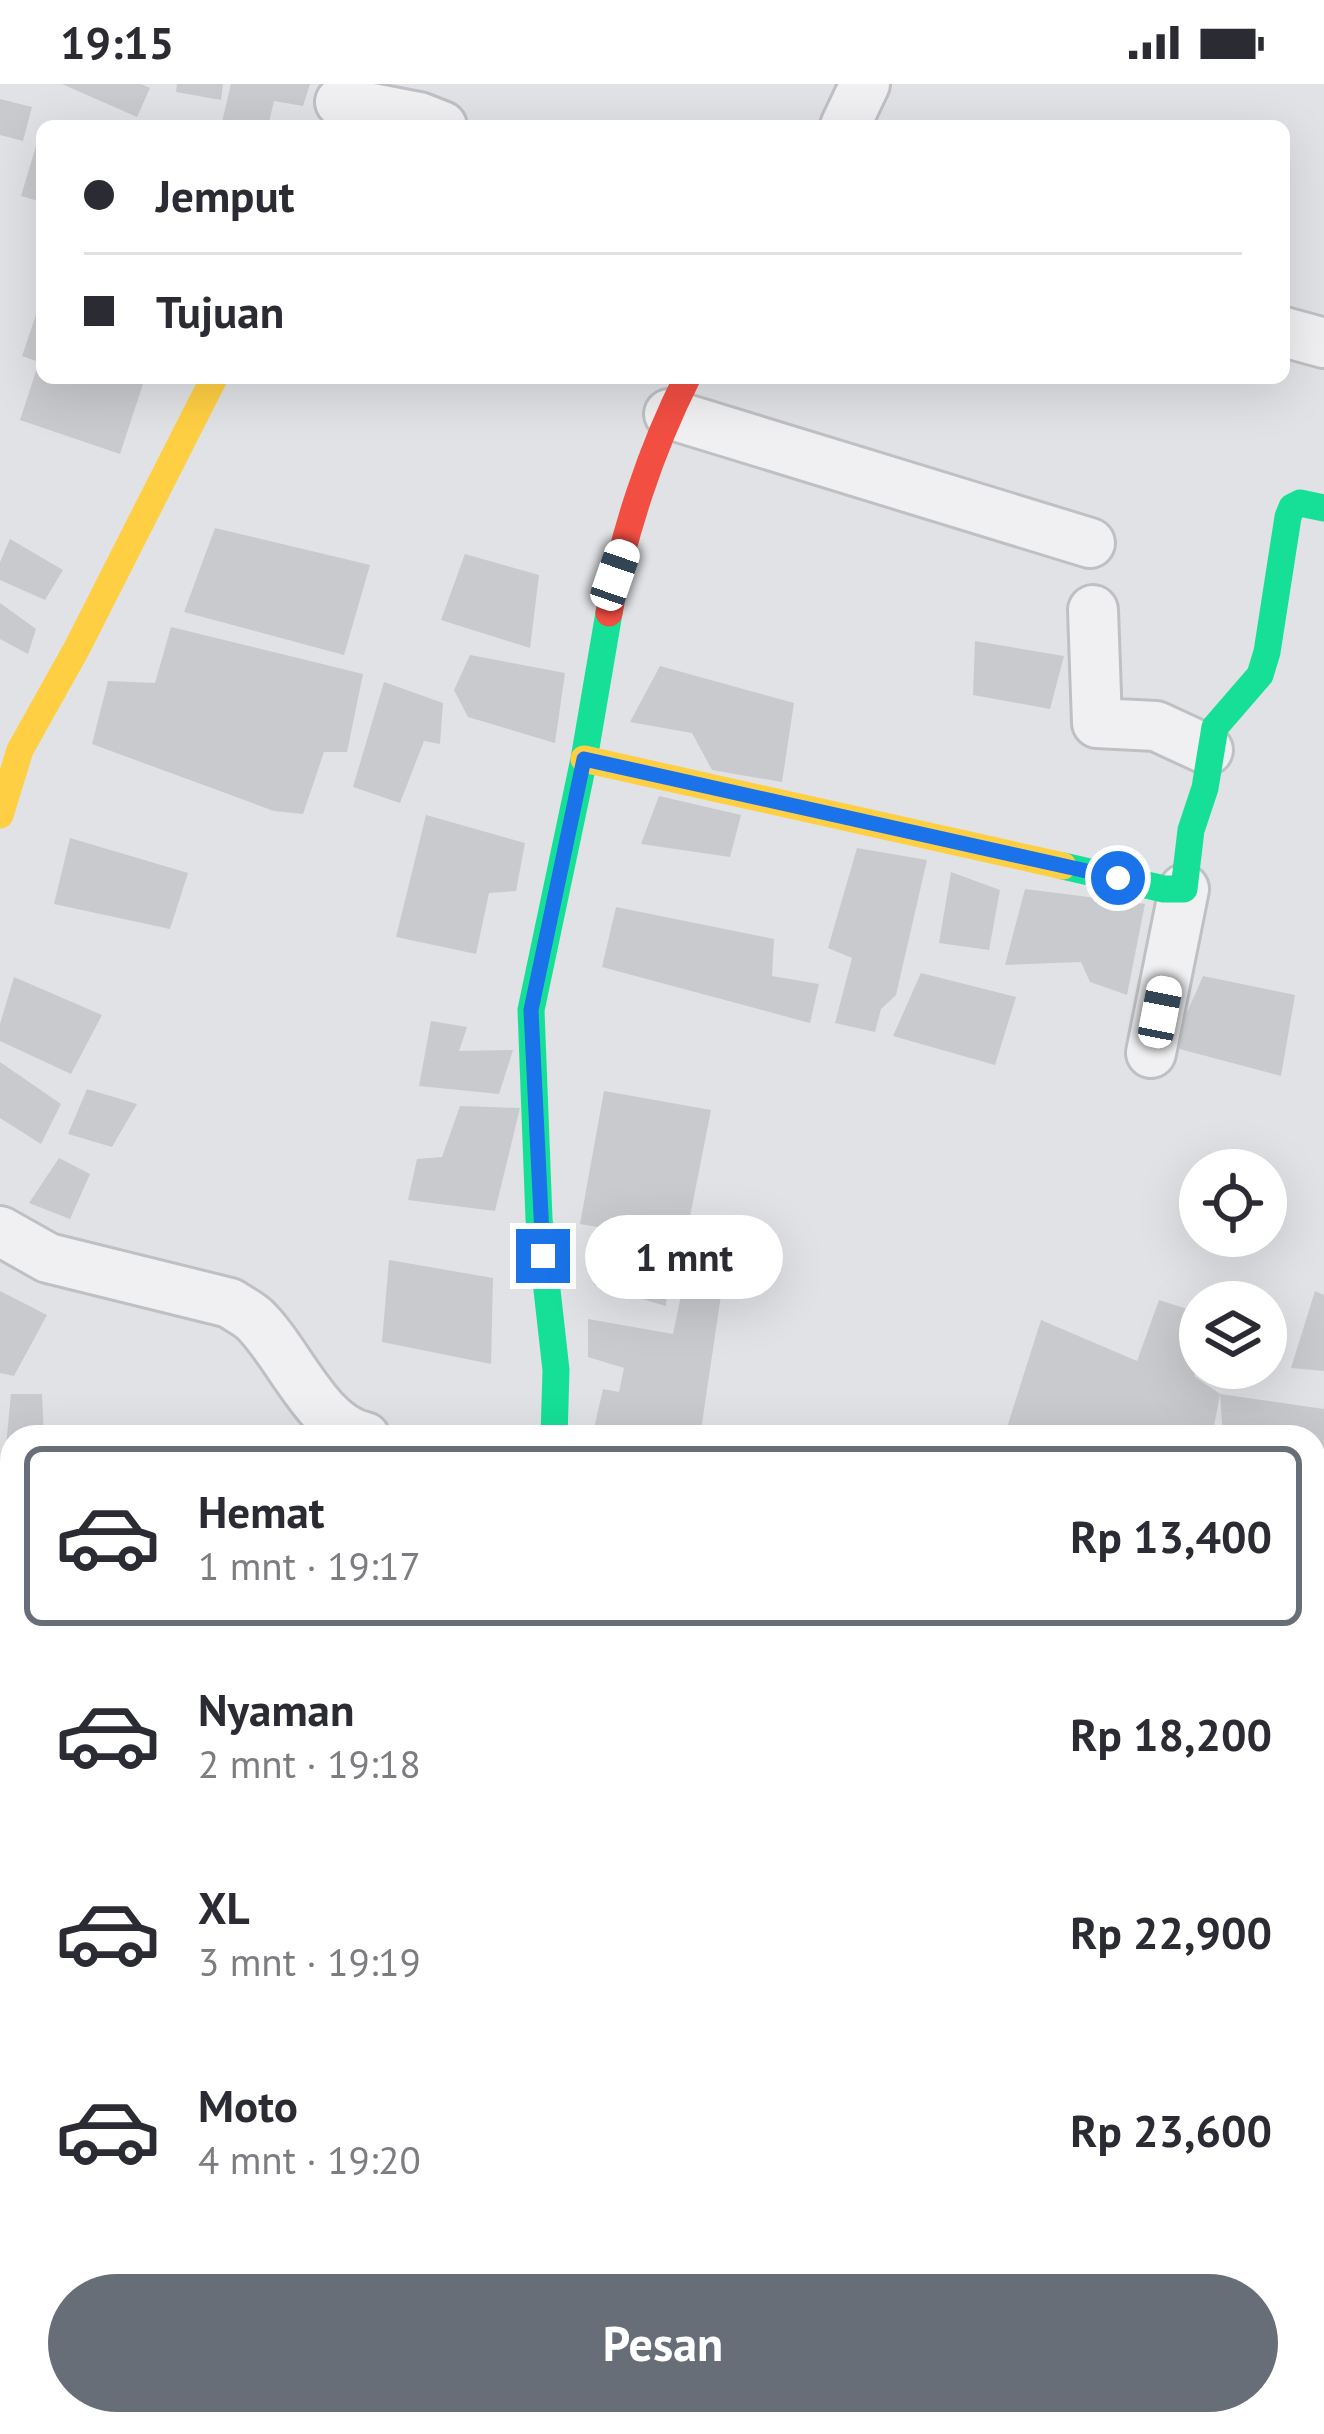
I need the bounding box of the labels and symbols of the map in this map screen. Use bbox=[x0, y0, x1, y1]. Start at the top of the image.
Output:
car bbox=[586, 535, 644, 615]
route start bbox=[1091, 851, 1145, 905]
car bbox=[1135, 973, 1185, 1051]
callout: 1 mnt bbox=[585, 1214, 783, 1298]
route end bbox=[516, 1229, 570, 1283]

